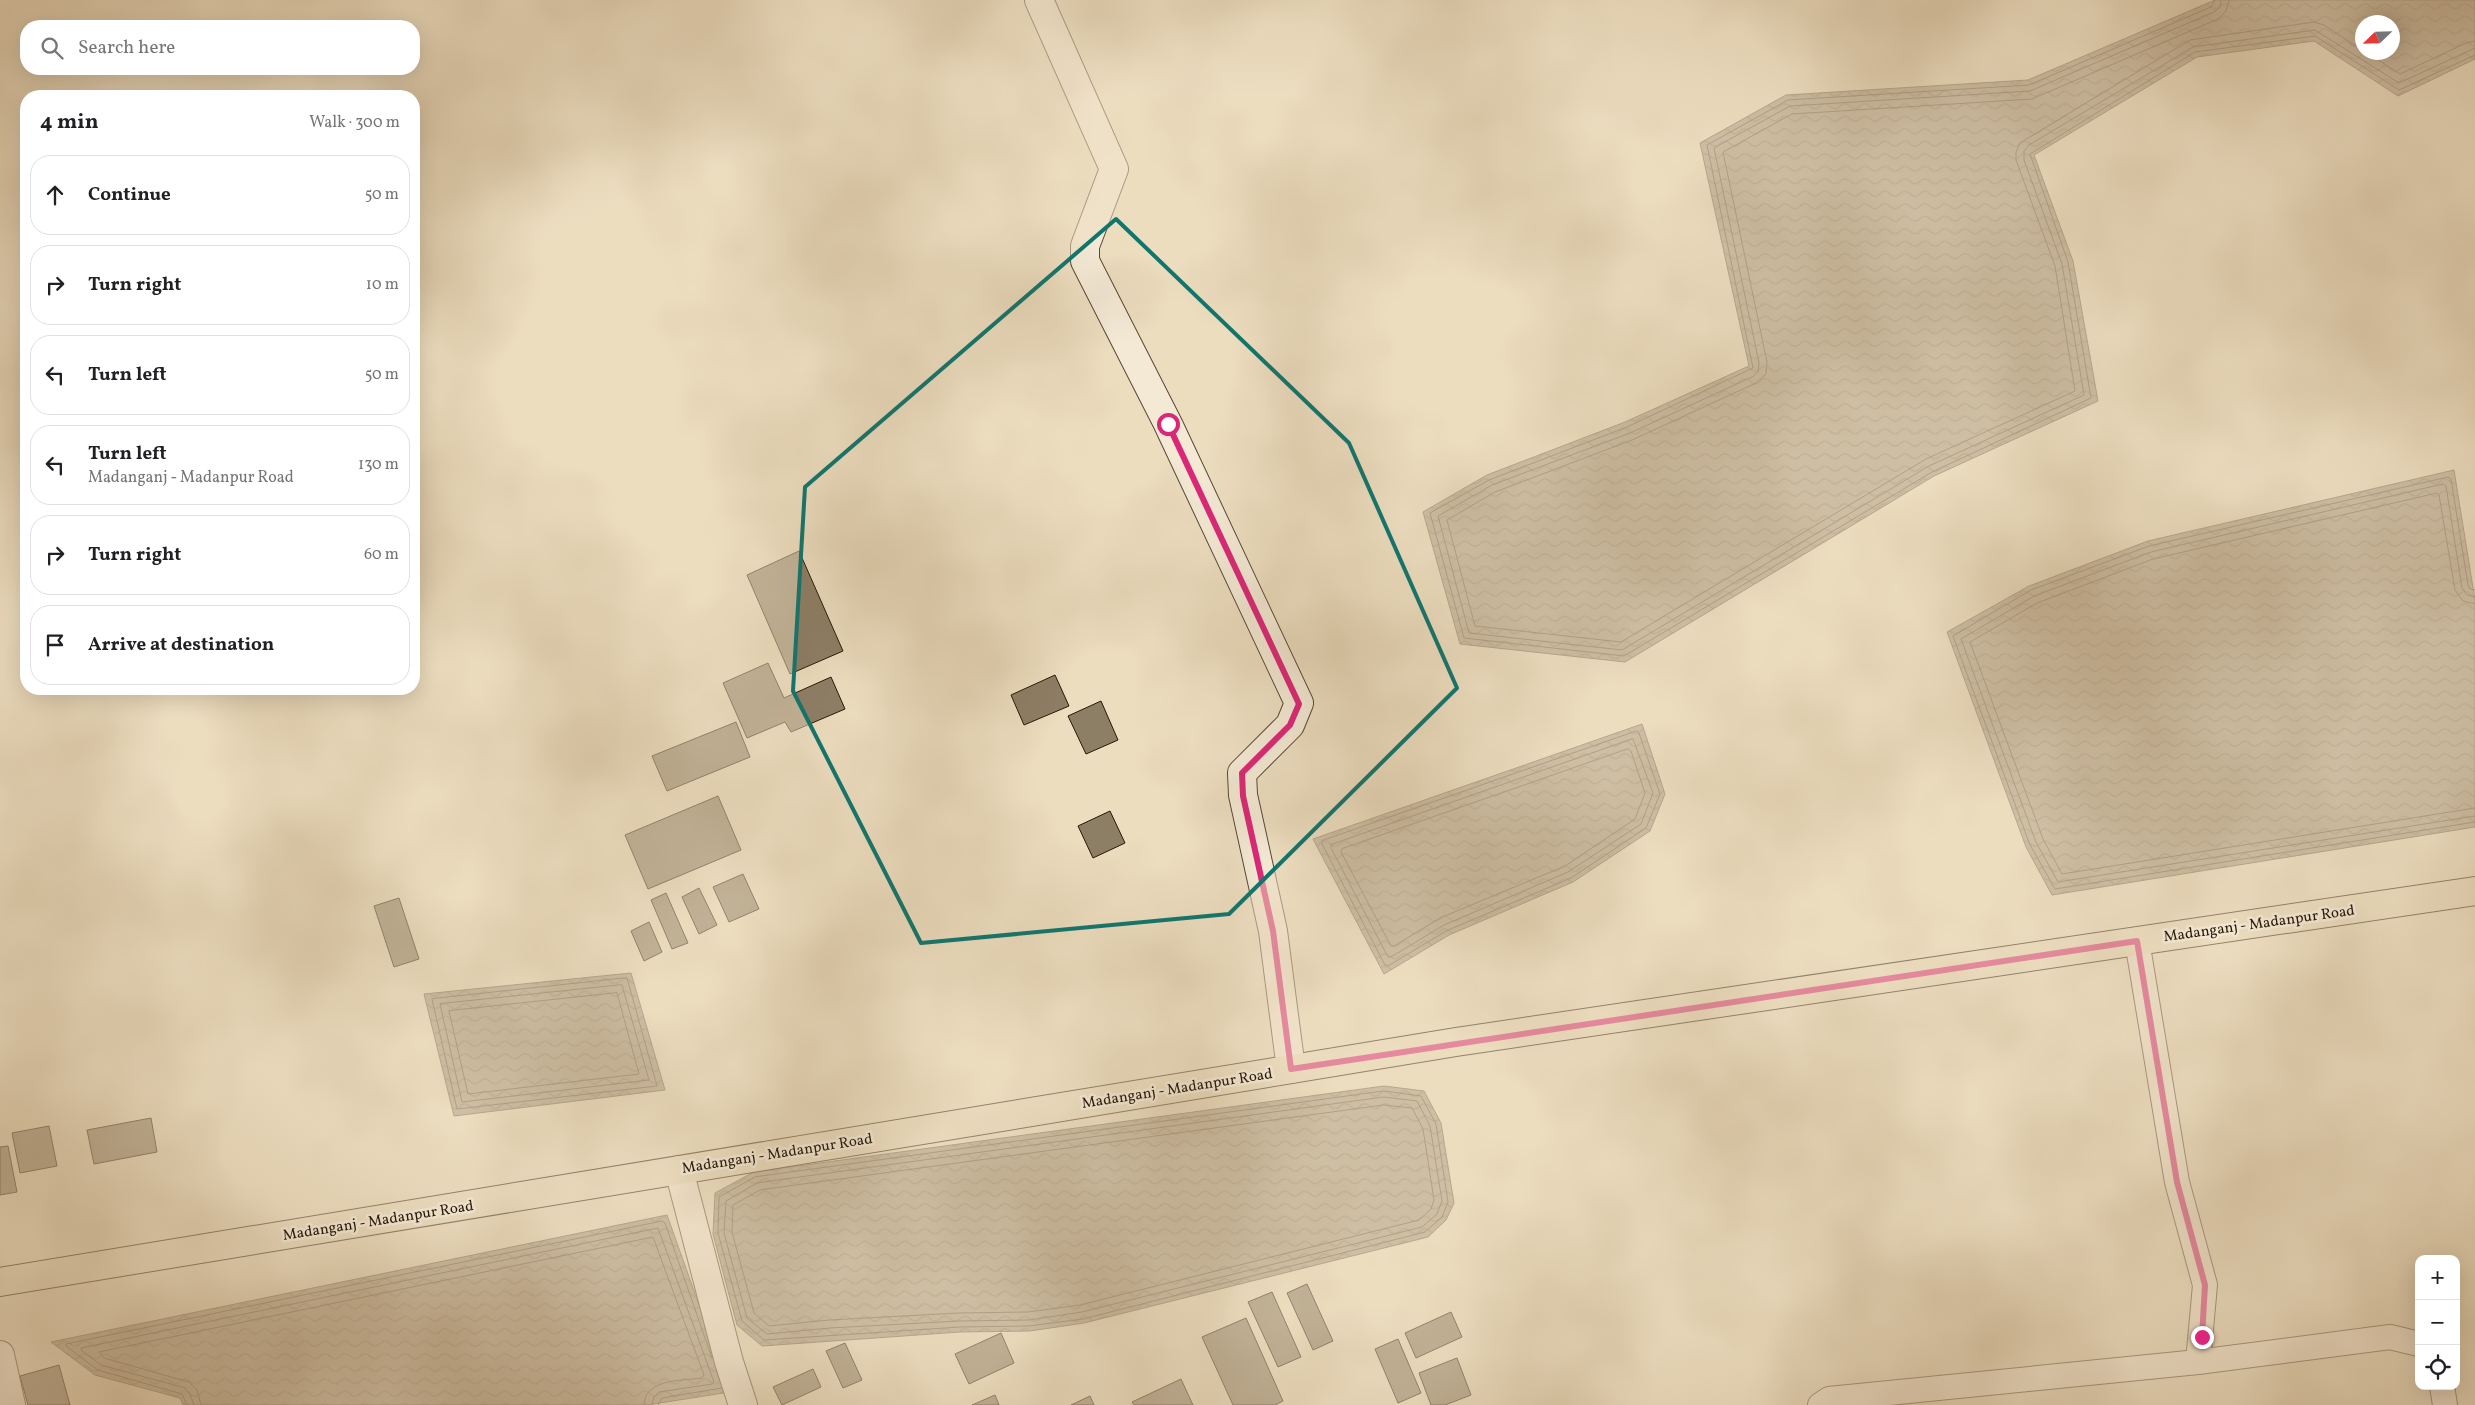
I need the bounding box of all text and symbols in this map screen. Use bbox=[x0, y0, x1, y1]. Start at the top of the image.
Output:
north arrow bbox=[2355, 15, 2400, 60]
search box bbox=[20, 20, 420, 75]
icon: search bbox=[38, 34, 66, 62]
text: Search here bbox=[78, 35, 175, 61]
text: 4 min bbox=[40, 108, 99, 137]
text: Walk · 300 m bbox=[309, 112, 400, 134]
icon: ahead bbox=[41, 181, 69, 209]
text: Continue bbox=[88, 182, 171, 208]
text: 50 m bbox=[365, 184, 399, 206]
icon: right bbox=[41, 271, 69, 299]
text: Turn right bbox=[88, 272, 181, 298]
text: 10 m bbox=[366, 274, 399, 296]
icon: left bbox=[41, 361, 69, 389]
text: Turn left bbox=[88, 362, 167, 388]
text: 50 m bbox=[365, 364, 399, 386]
route start bbox=[1157, 413, 1180, 436]
text: Turn left bbox=[88, 441, 167, 467]
icon: left bbox=[41, 451, 69, 479]
text: 130 m bbox=[358, 454, 399, 476]
text: Madanganj - Madanpur Road bbox=[88, 467, 294, 489]
icon: right bbox=[41, 541, 69, 569]
text: Turn right bbox=[88, 542, 181, 568]
text: 60 m bbox=[364, 544, 399, 566]
icon: arrive bbox=[41, 631, 69, 659]
text: Arrive at destination bbox=[88, 632, 274, 658]
street label: Madanganj - Madanpur Road bbox=[2162, 901, 2356, 948]
street label: Madanganj - Madanpur Road bbox=[1080, 1064, 1274, 1115]
street label: Madanganj - Madanpur Road bbox=[680, 1129, 874, 1180]
street label: Madanganj - Madanpur Road bbox=[281, 1196, 475, 1247]
map controls bbox=[2415, 1255, 2460, 1390]
button: + bbox=[2415, 1255, 2460, 1300]
button: − bbox=[2415, 1300, 2460, 1345]
route end bbox=[2191, 1326, 2214, 1349]
button: locate bbox=[2415, 1345, 2460, 1390]

